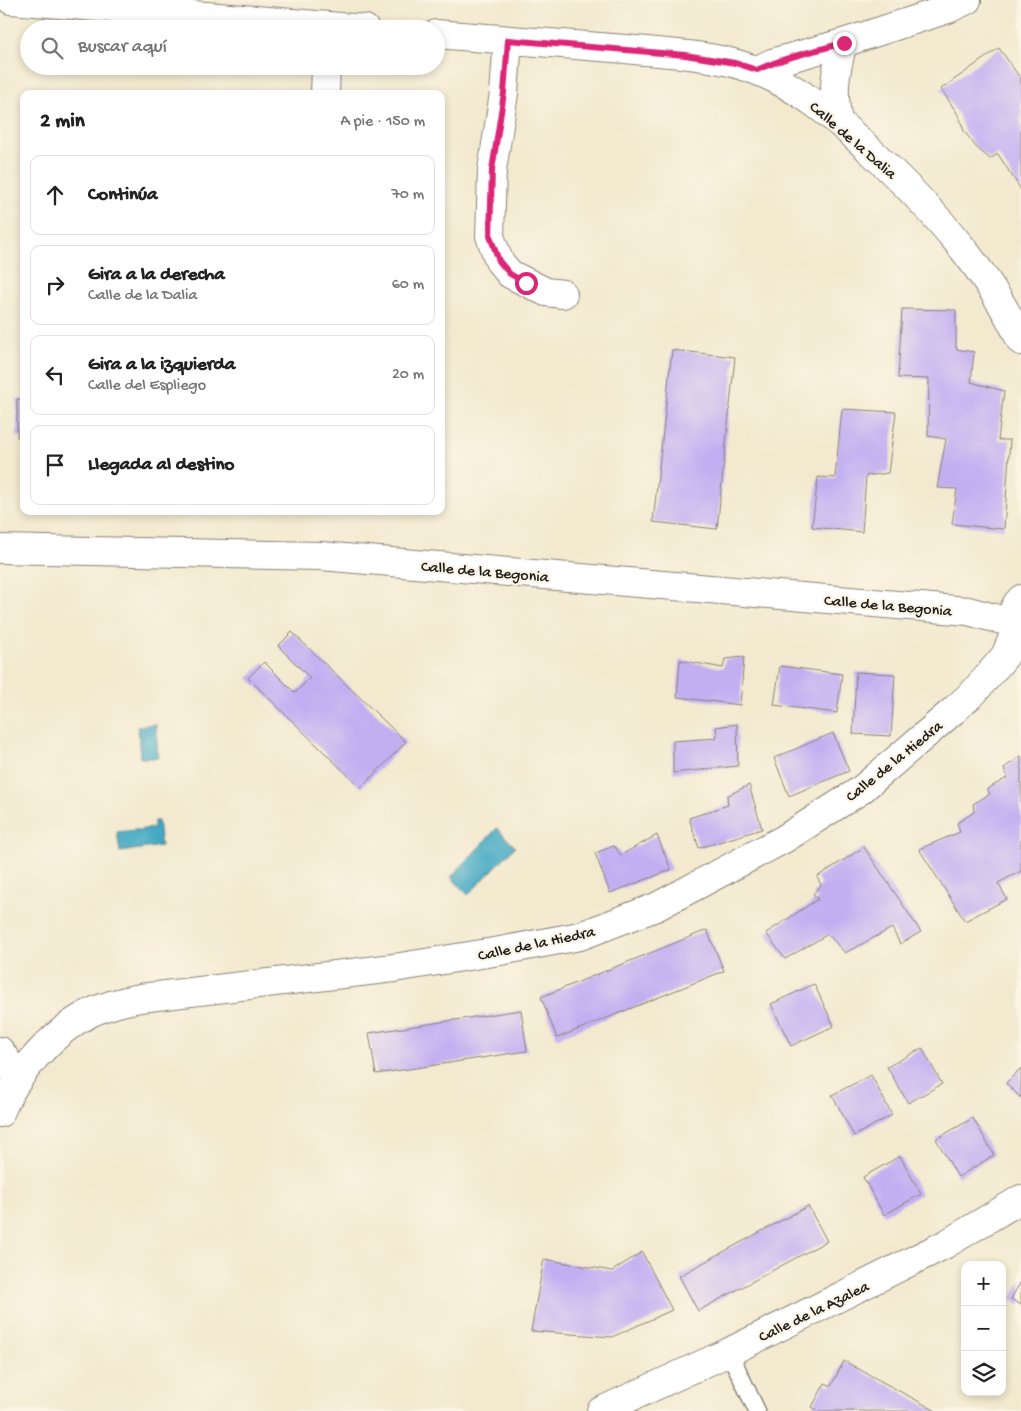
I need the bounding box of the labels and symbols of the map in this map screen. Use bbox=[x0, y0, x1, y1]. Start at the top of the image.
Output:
route end bbox=[833, 32, 856, 55]
street label: Calle de la Dalia bbox=[804, 99, 900, 185]
route start bbox=[515, 272, 538, 295]
street label: Calle de la Begonia bbox=[420, 558, 550, 589]
street label: Calle de la Begonia bbox=[823, 592, 953, 623]
street label: Calle de la Hiedra bbox=[843, 717, 948, 808]
street label: Calle de la Hiedra bbox=[477, 924, 598, 967]
street label: Calle de la Azalea bbox=[756, 1278, 874, 1348]

